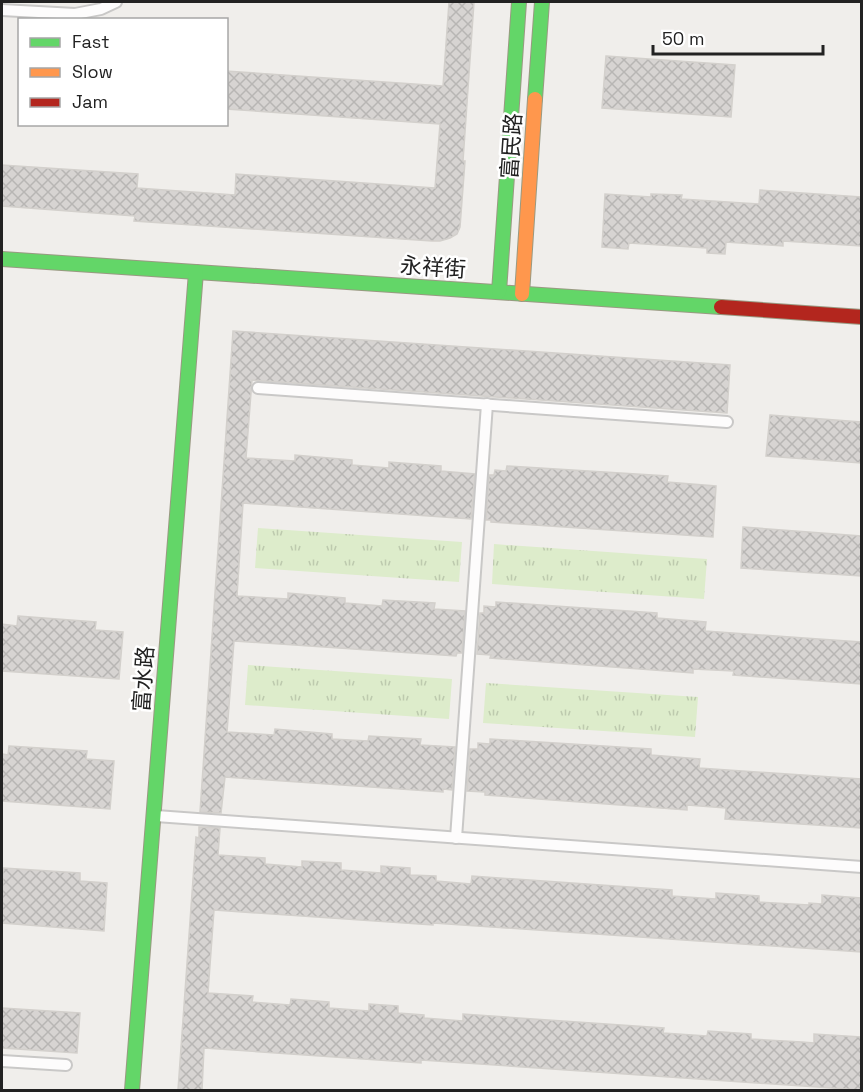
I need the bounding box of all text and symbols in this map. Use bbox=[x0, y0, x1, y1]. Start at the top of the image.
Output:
legend bbox=[18, 18, 228, 126]
scale bar bbox=[653, 18, 822, 56]
text: 50 m bbox=[662, 27, 704, 50]
text: Fast bbox=[72, 30, 109, 53]
text: Slow bbox=[72, 60, 113, 83]
text: Jam bbox=[72, 90, 108, 113]
street label: 富民路 bbox=[495, 112, 527, 180]
street label: 永祥街 bbox=[399, 251, 467, 283]
street label: 富水路 bbox=[127, 645, 159, 713]

